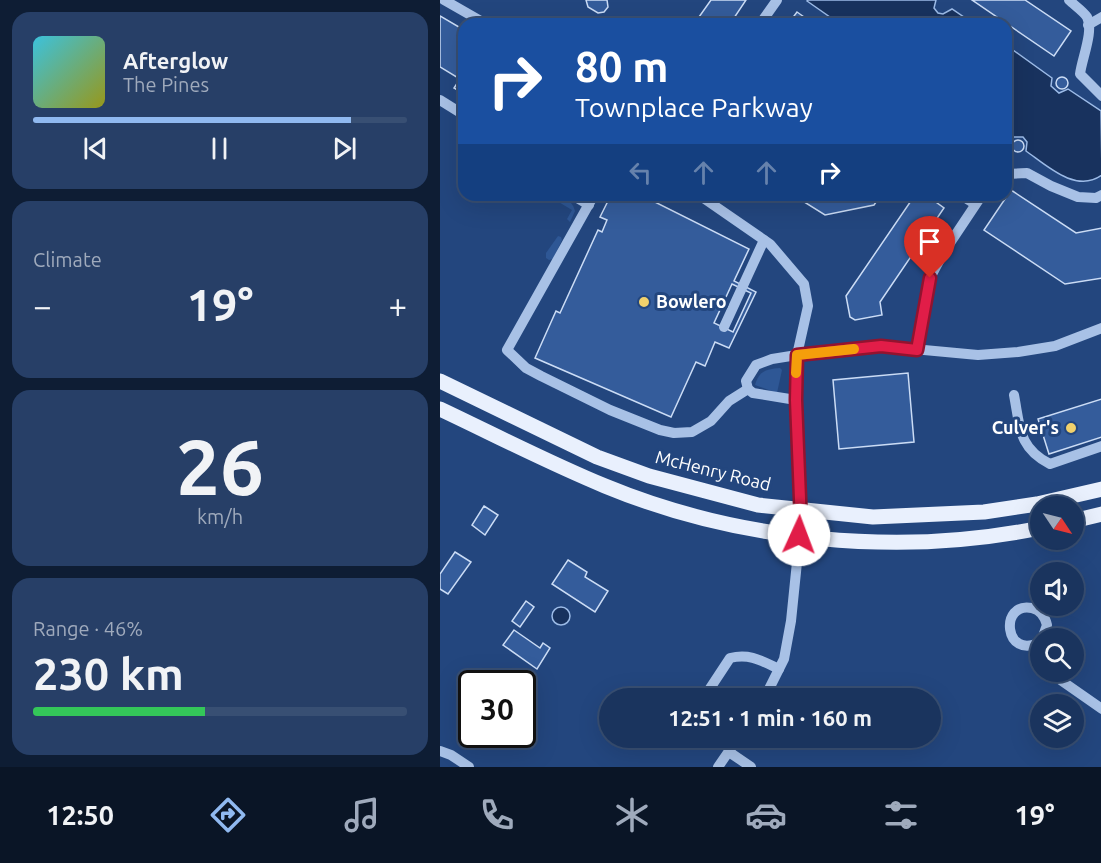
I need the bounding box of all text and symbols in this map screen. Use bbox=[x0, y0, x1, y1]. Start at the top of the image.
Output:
icon: right bbox=[476, 42, 554, 120]
text: 80 m bbox=[575, 43, 669, 90]
text: Afterglow bbox=[123, 48, 228, 73]
text: The Pines bbox=[123, 73, 209, 96]
text: Townplace Parkway bbox=[575, 92, 813, 122]
icon: previous bbox=[79, 132, 112, 165]
icon: pause bbox=[203, 132, 236, 165]
icon: next bbox=[328, 132, 361, 165]
icon: left bbox=[624, 156, 657, 189]
icon: ahead bbox=[687, 156, 720, 189]
icon: ahead bbox=[750, 156, 783, 189]
icon: right bbox=[813, 156, 846, 189]
pin bbox=[904, 216, 955, 278]
icon: arrive bbox=[913, 225, 946, 258]
text: Climate bbox=[33, 248, 102, 271]
text: 19° bbox=[187, 279, 253, 330]
text: − bbox=[33, 287, 52, 324]
text: + bbox=[388, 287, 407, 324]
place label: Bowlero bbox=[656, 291, 727, 311]
marker: Bowlero bbox=[637, 295, 651, 309]
place label: Culver's bbox=[992, 417, 1059, 437]
marker: Culver's bbox=[1064, 421, 1078, 435]
text: 26 bbox=[176, 422, 264, 510]
street label: McHenry Road bbox=[653, 446, 773, 494]
north arrow bbox=[1030, 496, 1084, 550]
map controls bbox=[1030, 496, 1084, 748]
position arrow bbox=[767, 503, 831, 567]
text: km/h bbox=[197, 505, 243, 528]
button: sound bbox=[1030, 562, 1084, 616]
text: Range · 46% bbox=[33, 617, 143, 640]
button: search bbox=[1030, 628, 1084, 682]
text: 230 km bbox=[33, 648, 184, 699]
speed limit sign: 30 bbox=[458, 670, 536, 748]
button: layers bbox=[1030, 694, 1084, 748]
text: 12:51 · 1 min · 160 m bbox=[668, 705, 872, 730]
icon: directions bbox=[207, 794, 249, 836]
icon: music bbox=[341, 794, 383, 836]
icon: phone bbox=[476, 794, 518, 836]
icon: climate bbox=[611, 794, 653, 836]
icon: car bbox=[745, 794, 787, 836]
icon: filters bbox=[880, 794, 922, 836]
text: 12:50 bbox=[46, 800, 114, 830]
text: 19° bbox=[1015, 800, 1055, 830]

